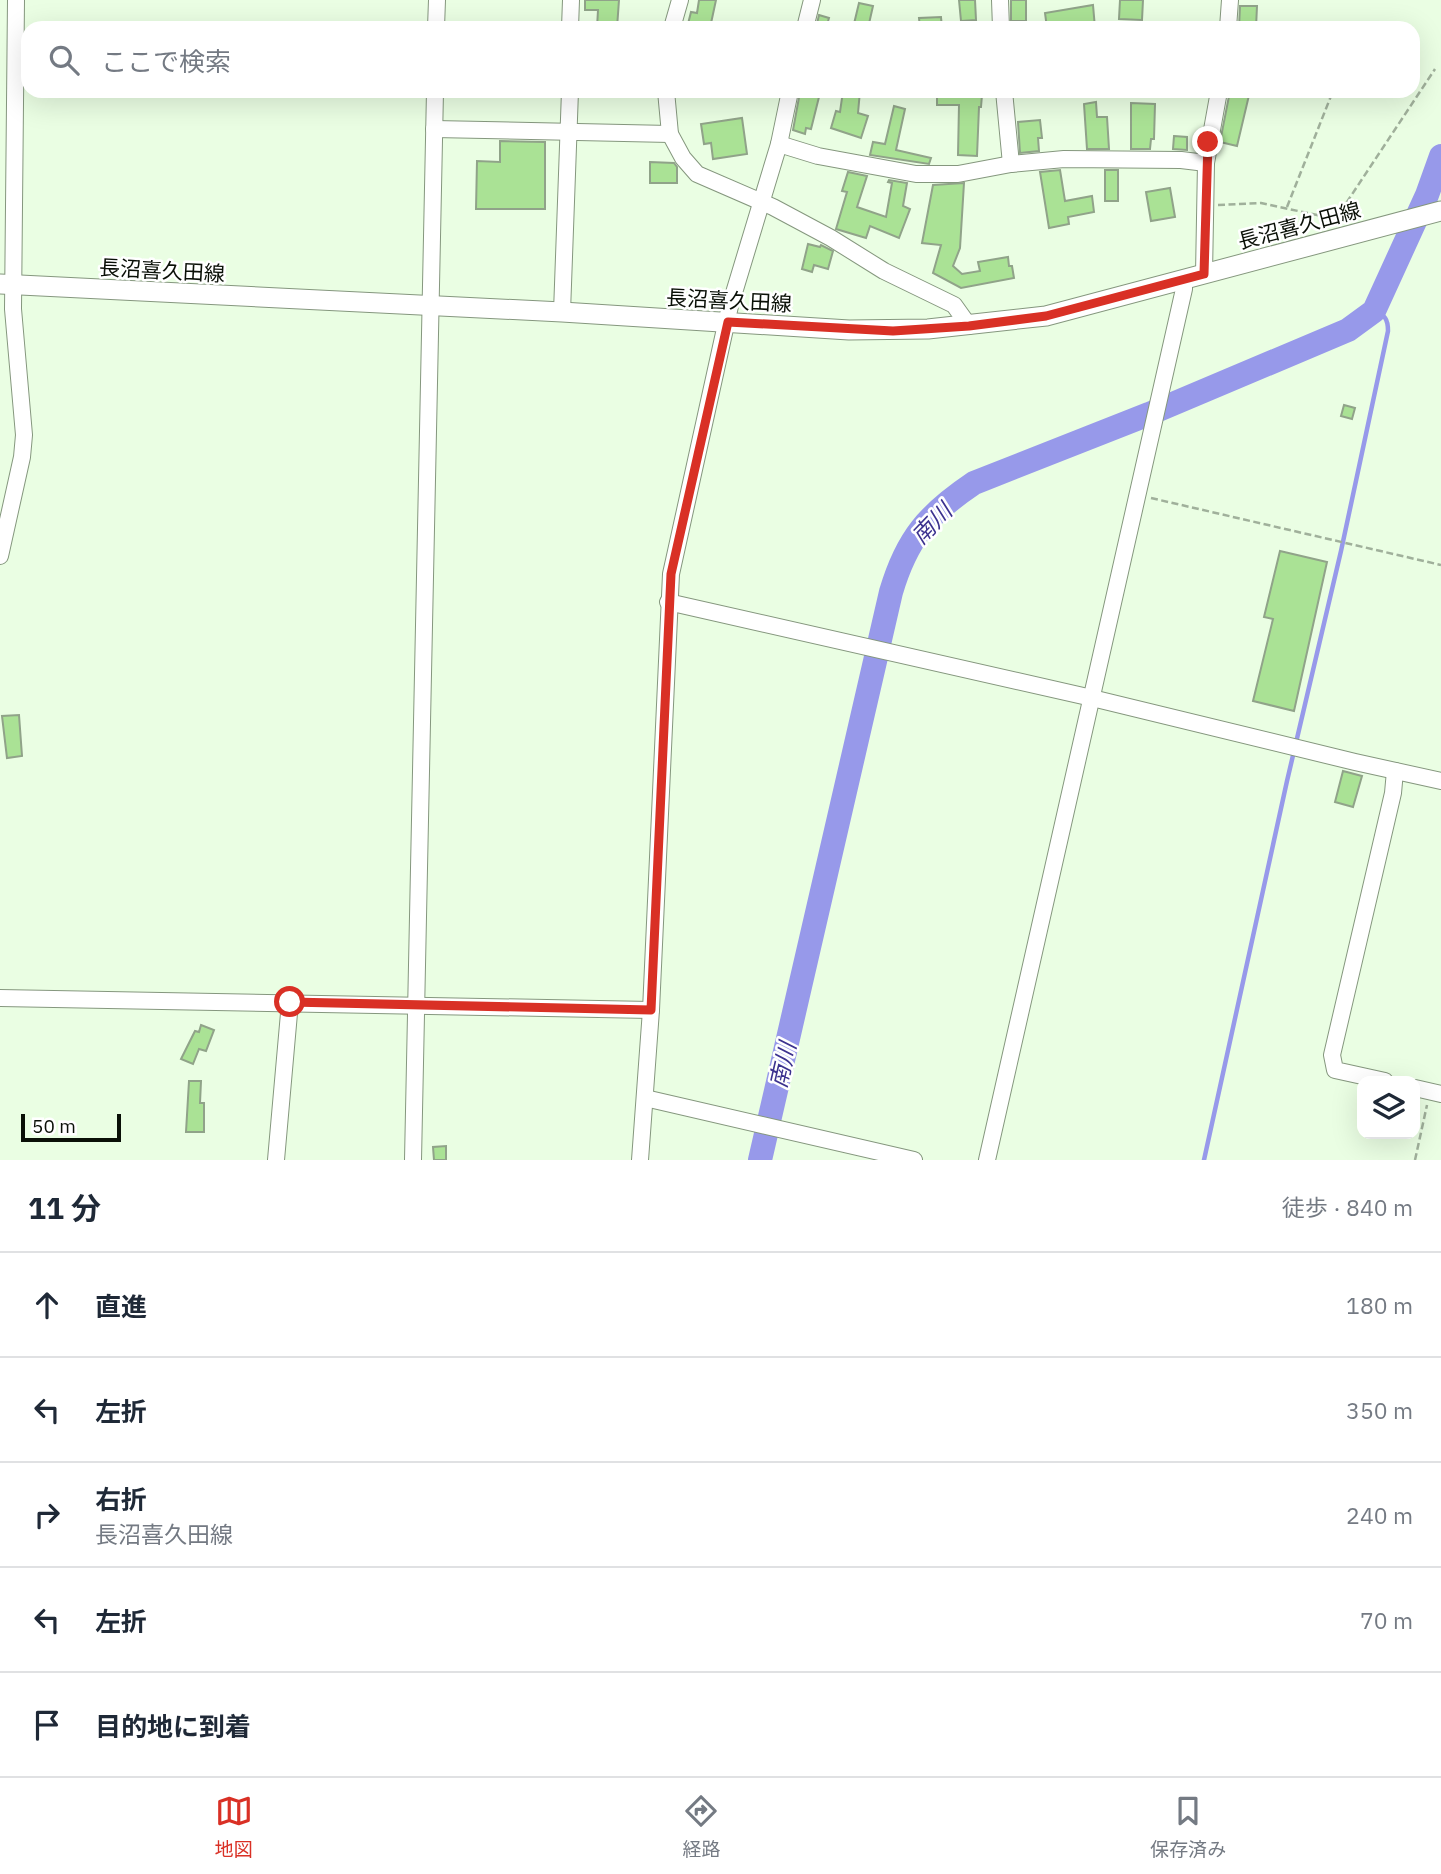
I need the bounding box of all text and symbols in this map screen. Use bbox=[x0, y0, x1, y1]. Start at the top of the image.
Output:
search box bbox=[21, 21, 1420, 98]
icon: search bbox=[45, 41, 83, 79]
text: ここで検索 bbox=[101, 44, 231, 78]
route end bbox=[1192, 126, 1223, 157]
street label: 長沼喜久田線 bbox=[1235, 195, 1363, 255]
street label: 長沼喜久田線 bbox=[98, 253, 226, 287]
street label: 長沼喜久田線 bbox=[665, 283, 793, 317]
water label: 南川 bbox=[904, 494, 960, 550]
route start bbox=[274, 986, 305, 1017]
water label: 南川 bbox=[762, 1036, 802, 1091]
map controls bbox=[1357, 1076, 1420, 1139]
button: layers bbox=[1357, 1076, 1420, 1139]
scale bar bbox=[21, 1111, 121, 1143]
text: 50 m bbox=[32, 1114, 76, 1138]
text: 11 分 bbox=[28, 1188, 101, 1227]
text: 徒歩 · 840 m bbox=[1282, 1192, 1413, 1222]
icon: ahead bbox=[28, 1286, 66, 1324]
text: 直進 bbox=[95, 1289, 147, 1323]
text: 180 m bbox=[1346, 1290, 1413, 1320]
icon: left bbox=[28, 1391, 66, 1429]
text: 左折 bbox=[95, 1394, 147, 1428]
text: 350 m bbox=[1346, 1395, 1413, 1425]
text: 右折 bbox=[95, 1482, 147, 1516]
icon: right bbox=[28, 1496, 66, 1534]
text: 240 m bbox=[1346, 1500, 1413, 1530]
text: 長沼喜久田線 bbox=[95, 1519, 233, 1549]
icon: left bbox=[28, 1601, 66, 1639]
text: 左折 bbox=[95, 1604, 147, 1638]
text: 70 m bbox=[1360, 1605, 1413, 1635]
icon: arrive bbox=[28, 1706, 66, 1744]
text: 目的地に到着 bbox=[95, 1709, 251, 1743]
tab: 地図 bbox=[215, 1792, 253, 1861]
tab: 経路 bbox=[682, 1792, 720, 1861]
tab: 保存済み bbox=[1150, 1792, 1226, 1861]

